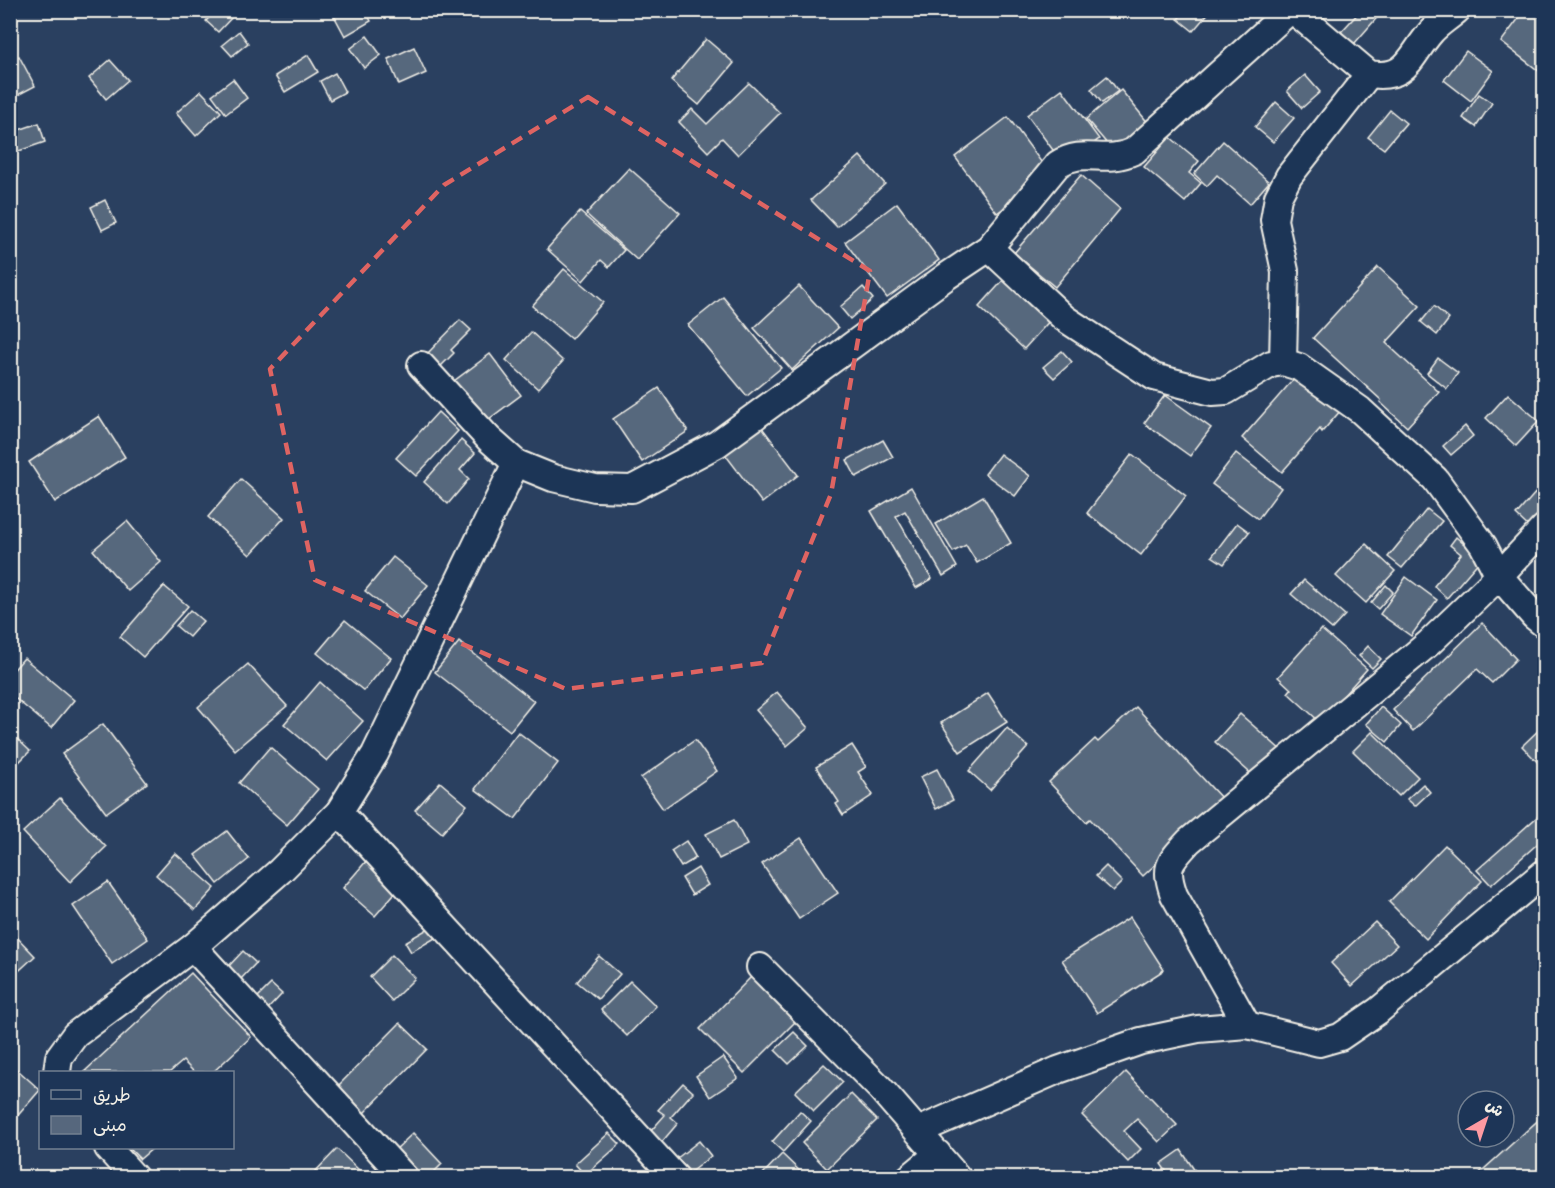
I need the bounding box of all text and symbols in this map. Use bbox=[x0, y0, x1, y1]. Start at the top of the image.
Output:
legend bbox=[39, 1071, 234, 1149]
text: طريق bbox=[93, 1082, 131, 1111]
north arrow bbox=[1456, 1089, 1516, 1149]
text: ش bbox=[1480, 1093, 1509, 1124]
text: مبنى bbox=[93, 1112, 127, 1141]

